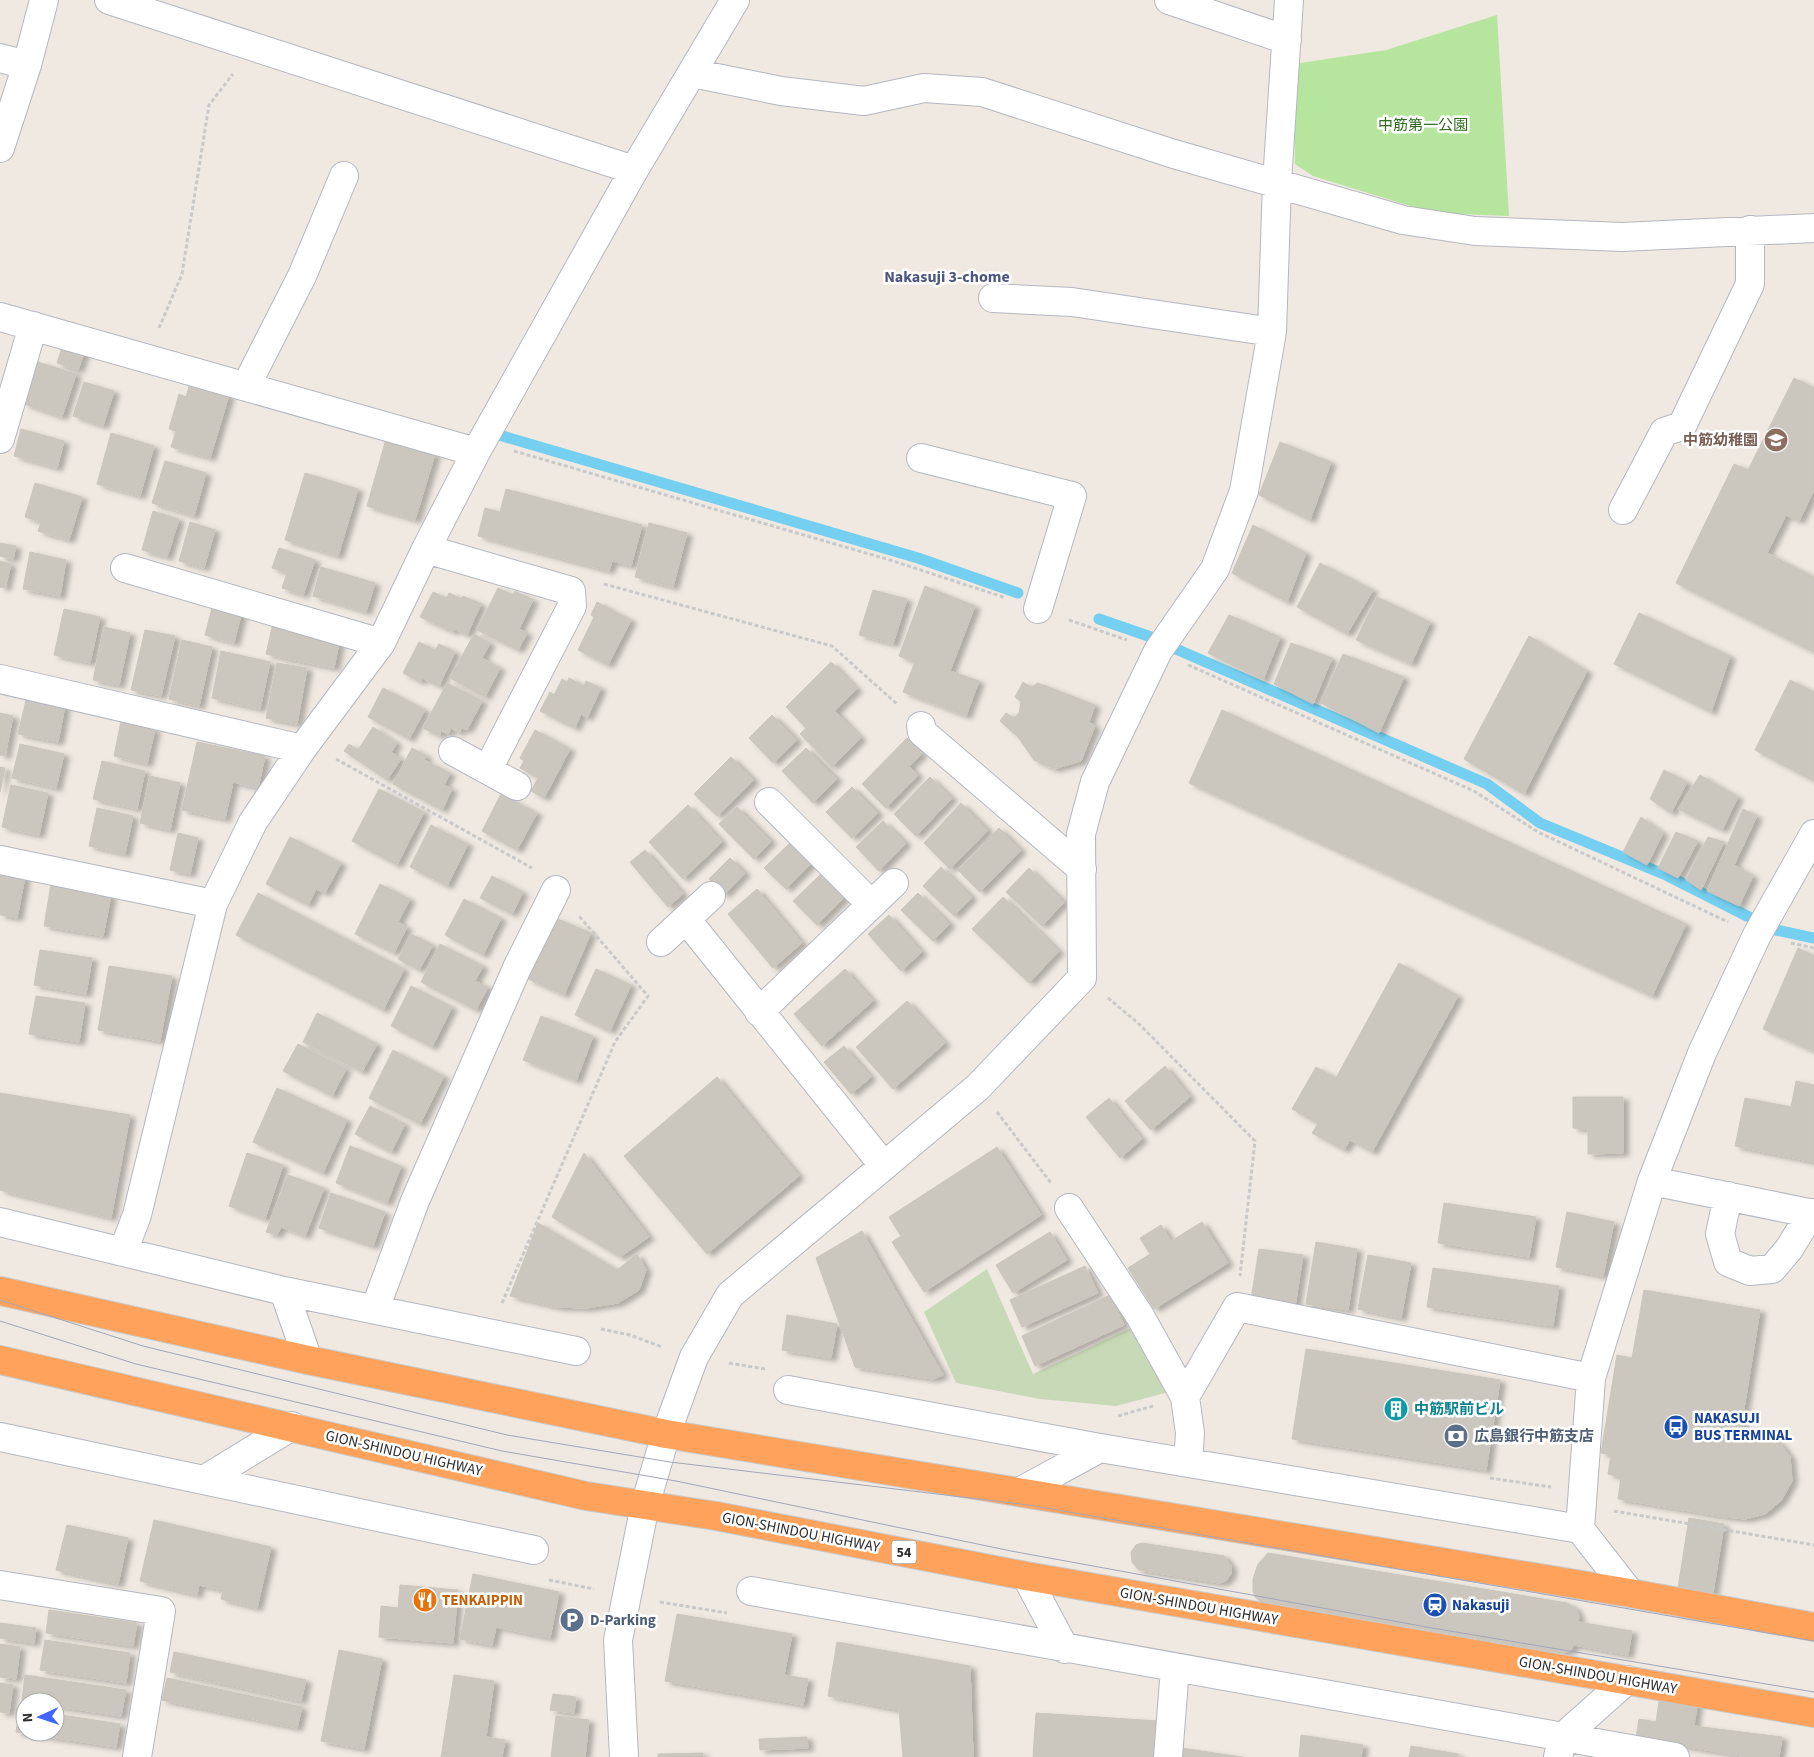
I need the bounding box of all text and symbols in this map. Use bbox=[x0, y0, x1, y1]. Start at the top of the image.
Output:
park label: 中筋第一公園 bbox=[1378, 115, 1468, 136]
district label: Nakasuji 3-chome bbox=[884, 266, 1010, 288]
school or university icon: 中筋幼稚園 bbox=[1763, 427, 1789, 453]
place label: 中筋幼稚園 bbox=[1683, 430, 1758, 451]
building icon: 中筋駅前ビル bbox=[1383, 1396, 1409, 1422]
place label: 中筋駅前ビル bbox=[1414, 1399, 1504, 1420]
place label: NAKASUJI BUS TERMINAL bbox=[1694, 1408, 1793, 1446]
bus stop icon: NAKASUJI BUS TERMINAL bbox=[1663, 1414, 1689, 1440]
bank icon: 広島銀行中筋支店 bbox=[1443, 1423, 1469, 1449]
street label: GION-SHINDOU HIGHWAY bbox=[323, 1425, 485, 1482]
place label: 広島銀行中筋支店 bbox=[1474, 1426, 1594, 1447]
street label: GION-SHINDOU HIGHWAY bbox=[720, 1507, 882, 1558]
road number: 54 bbox=[892, 1540, 916, 1564]
street label: GION-SHINDOU HIGHWAY bbox=[1118, 1582, 1280, 1631]
restaurant icon: TENKAIPPIN bbox=[412, 1587, 438, 1613]
place label: TENKAIPPIN bbox=[442, 1590, 523, 1611]
station icon: Nakasuji bbox=[1422, 1592, 1448, 1618]
place label: Nakasuji bbox=[1452, 1595, 1509, 1616]
parking icon: D-Parking bbox=[559, 1607, 585, 1633]
place label: D-Parking bbox=[590, 1610, 656, 1631]
street label: GION-SHINDOU HIGHWAY bbox=[1517, 1651, 1679, 1700]
north arrow bbox=[15, 1692, 65, 1742]
text: N bbox=[18, 1712, 38, 1723]

